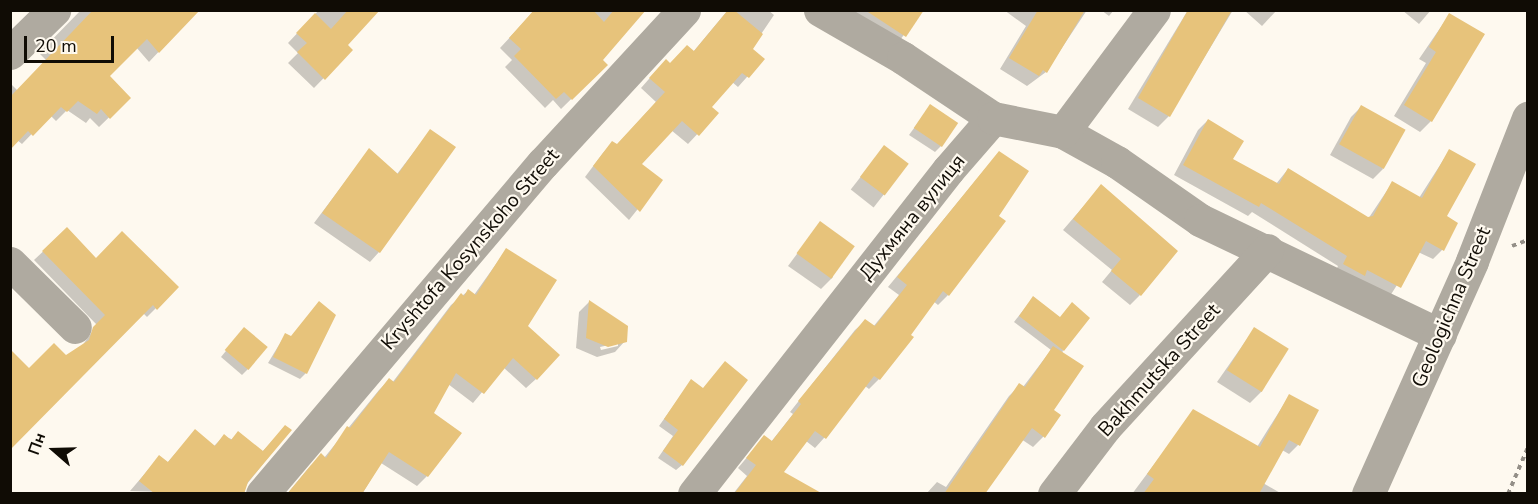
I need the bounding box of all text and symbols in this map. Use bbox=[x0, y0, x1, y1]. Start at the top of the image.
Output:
scale bar bbox=[27, 24, 117, 62]
text: 20 m bbox=[35, 34, 77, 58]
street label: Kryshtofa Kosynskoho Street bbox=[376, 144, 564, 354]
street label: Духмяна вулиця bbox=[854, 149, 970, 285]
street label: Geologichna Street bbox=[1406, 223, 1496, 391]
street label: Bakhmutska Street bbox=[1093, 299, 1225, 441]
north arrow bbox=[24, 420, 84, 480]
text: Пн bbox=[23, 430, 51, 458]

